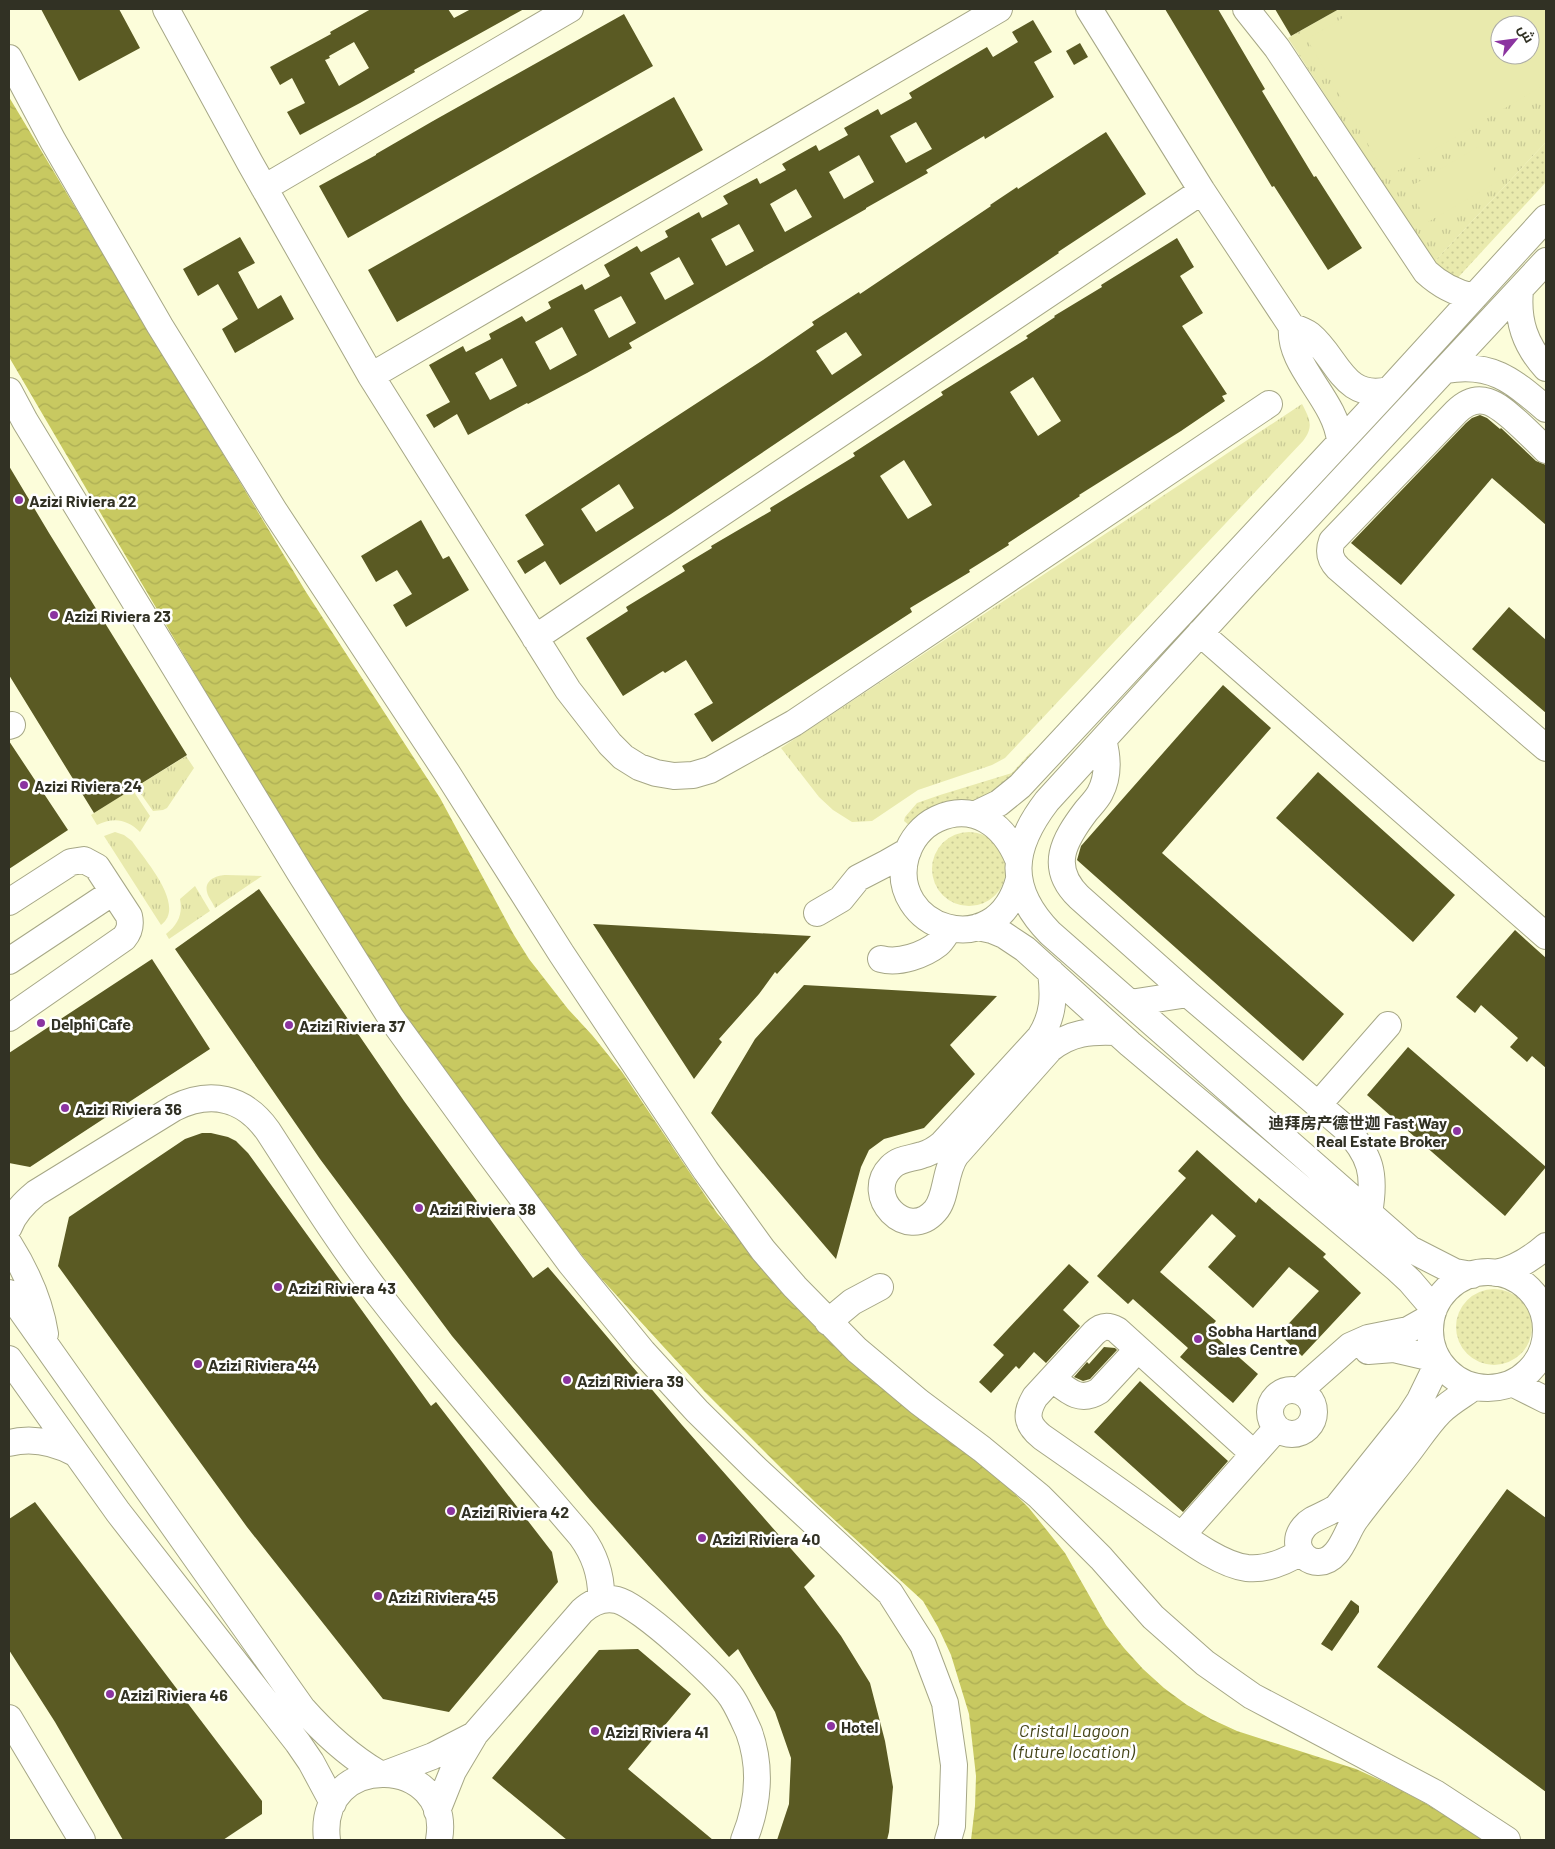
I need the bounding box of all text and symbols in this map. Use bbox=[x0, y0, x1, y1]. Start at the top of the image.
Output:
north arrow bbox=[1490, 15, 1540, 65]
text: ش bbox=[1514, 21, 1539, 46]
place label: Azizi Riviera 22 bbox=[29, 491, 136, 510]
marker: Azizi Riviera 22 bbox=[13, 494, 25, 506]
place label: Azizi Riviera 23 bbox=[64, 606, 171, 625]
marker: Azizi Riviera 23 bbox=[48, 609, 60, 621]
place label: Azizi Riviera 24 bbox=[34, 776, 142, 795]
marker: Azizi Riviera 24 bbox=[18, 779, 30, 791]
place label: Delphi Cafe bbox=[51, 1014, 131, 1033]
place label: Azizi Riviera 37 bbox=[299, 1016, 405, 1035]
marker: Delphi Cafe bbox=[35, 1017, 47, 1029]
marker: Azizi Riviera 37 bbox=[283, 1019, 295, 1031]
place label: Azizi Riviera 36 bbox=[75, 1099, 182, 1118]
marker: Azizi Riviera 36 bbox=[59, 1102, 71, 1114]
place label: 迪拜房产德世迦 Fast Way Real Estate Broker bbox=[1269, 1113, 1447, 1150]
marker: 迪拜房产德世迦 Fast Way Real Estate Broker bbox=[1451, 1125, 1463, 1137]
place label: Azizi Riviera 38 bbox=[429, 1199, 536, 1218]
marker: Azizi Riviera 38 bbox=[413, 1202, 425, 1214]
place label: Azizi Riviera 43 bbox=[288, 1278, 396, 1297]
marker: Azizi Riviera 43 bbox=[272, 1281, 284, 1293]
place label: Sobha Hartland Sales Centre bbox=[1208, 1321, 1317, 1358]
marker: Sobha Hartland Sales Centre bbox=[1192, 1333, 1204, 1345]
place label: Azizi Riviera 44 bbox=[208, 1355, 317, 1374]
marker: Azizi Riviera 44 bbox=[192, 1358, 204, 1370]
place label: Azizi Riviera 39 bbox=[577, 1371, 684, 1390]
marker: Azizi Riviera 39 bbox=[561, 1374, 573, 1386]
place label: Azizi Riviera 42 bbox=[461, 1502, 569, 1521]
marker: Azizi Riviera 42 bbox=[445, 1505, 457, 1517]
place label: Azizi Riviera 40 bbox=[712, 1529, 820, 1548]
marker: Azizi Riviera 40 bbox=[696, 1532, 708, 1544]
place label: Azizi Riviera 45 bbox=[388, 1587, 496, 1606]
marker: Azizi Riviera 45 bbox=[372, 1590, 384, 1602]
place label: Azizi Riviera 46 bbox=[120, 1685, 228, 1704]
marker: Azizi Riviera 46 bbox=[104, 1688, 116, 1700]
place label: Hotel bbox=[841, 1717, 878, 1736]
water label: Cristal Lagoon (future location) bbox=[1013, 1719, 1136, 1762]
marker: Hotel bbox=[825, 1720, 837, 1732]
place label: Azizi Riviera 41 bbox=[605, 1722, 708, 1741]
marker: Azizi Riviera 41 bbox=[589, 1725, 601, 1737]

